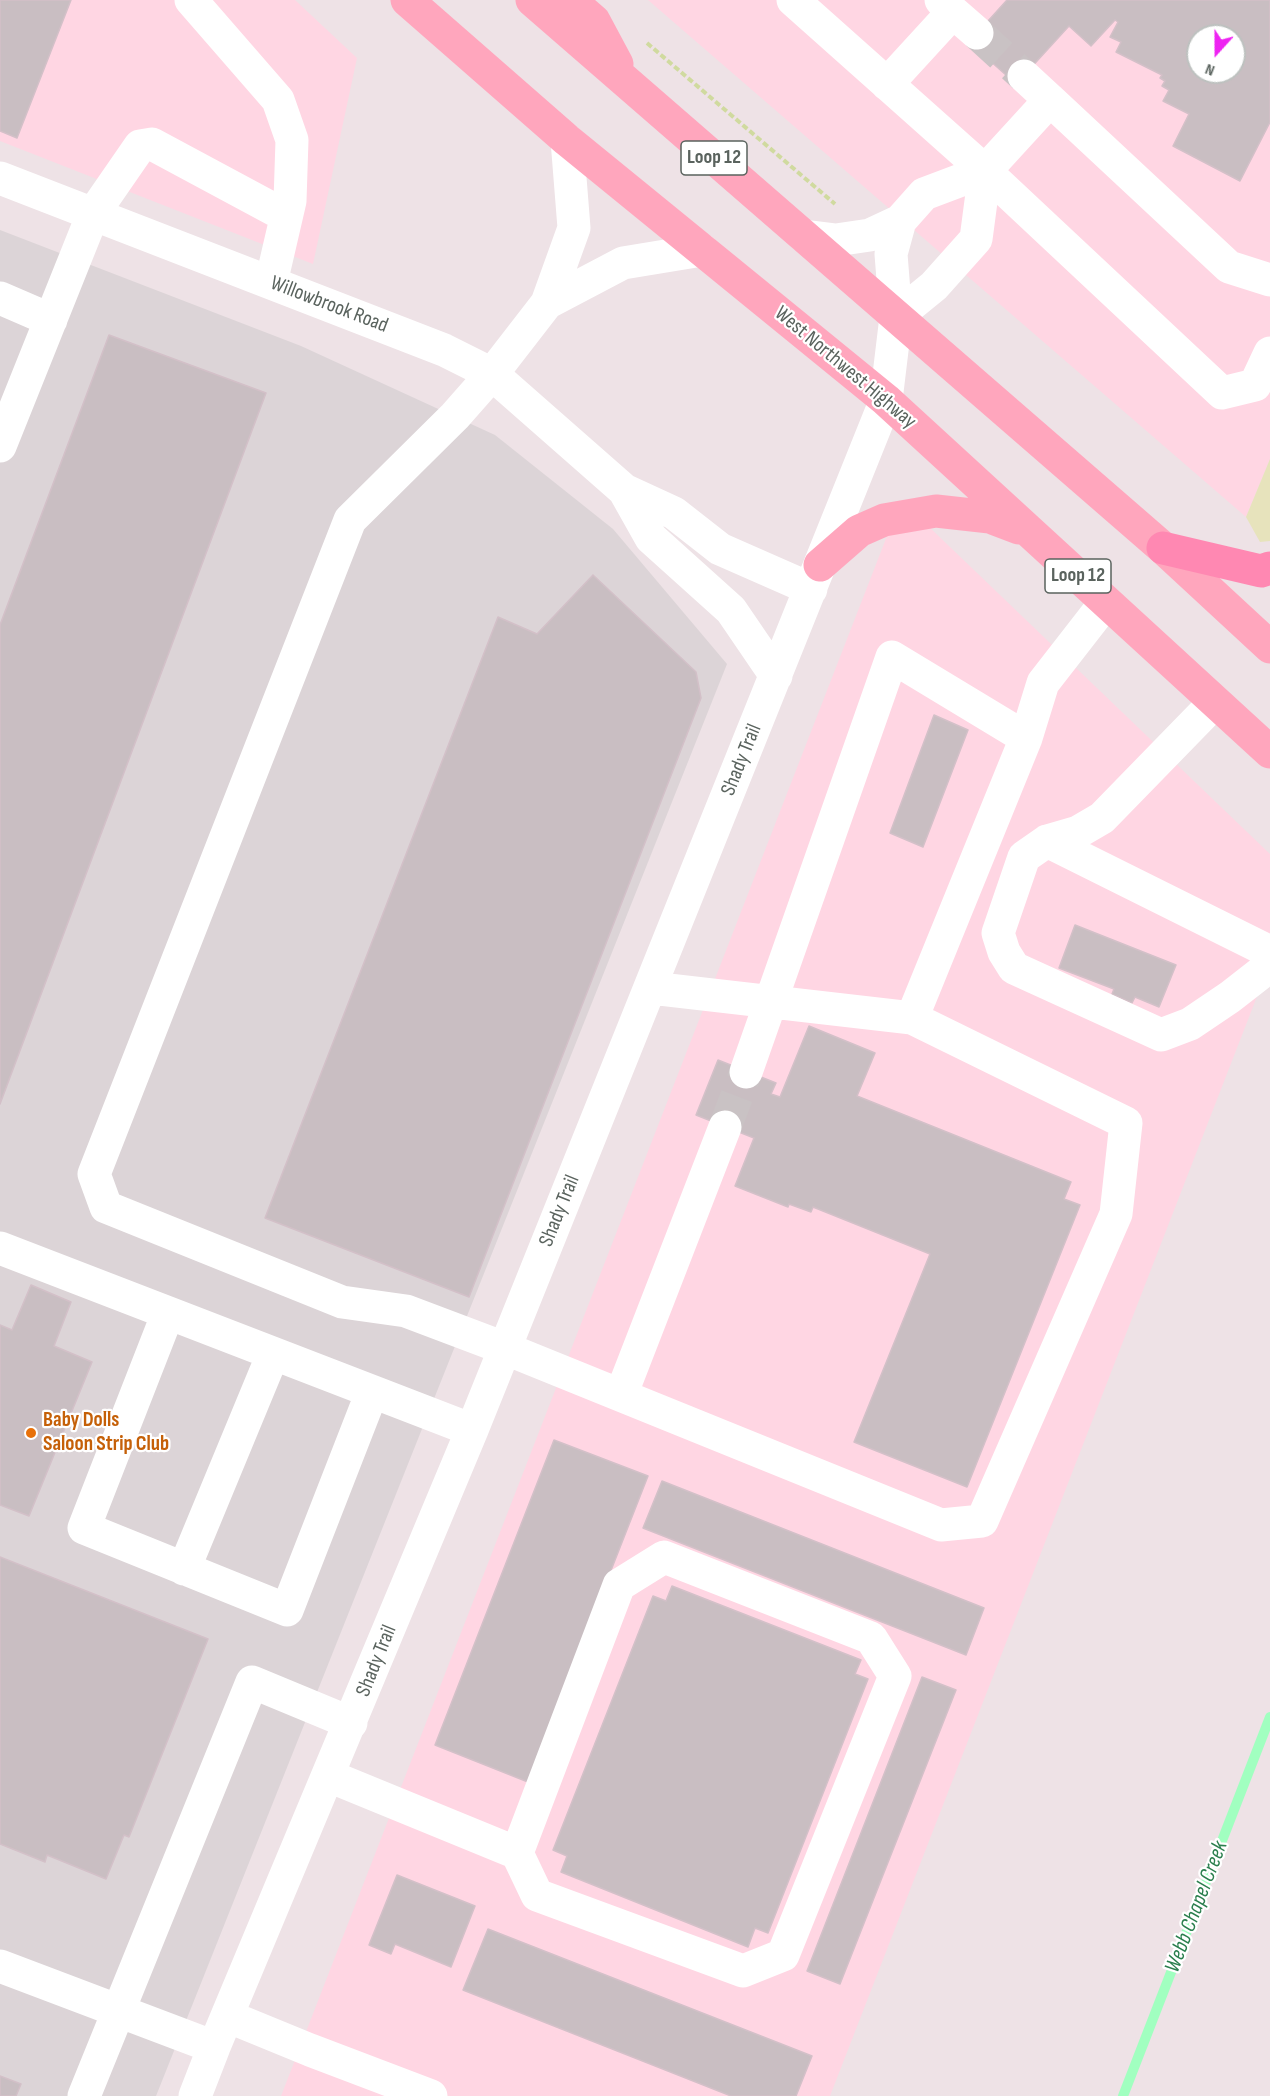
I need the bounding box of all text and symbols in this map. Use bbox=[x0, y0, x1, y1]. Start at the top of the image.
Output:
north arrow bbox=[1186, 24, 1246, 84]
text: N bbox=[1203, 59, 1217, 80]
road number: Loop 12 bbox=[681, 141, 747, 175]
street label: Willowbrook Road bbox=[267, 271, 391, 339]
street label: West Northwest Highway bbox=[769, 301, 921, 435]
road number: Loop 12 bbox=[1045, 559, 1111, 593]
street label: Shady Trail bbox=[716, 721, 768, 799]
street label: Shady Trail bbox=[534, 1172, 586, 1250]
place label: Baby Dolls Saloon Strip Club bbox=[43, 1408, 169, 1458]
marker: Baby Dolls Saloon Strip Club bbox=[24, 1426, 38, 1440]
street label: Shady Trail bbox=[351, 1622, 403, 1700]
water label: Webb Chapel Creek bbox=[1160, 1838, 1234, 1976]

